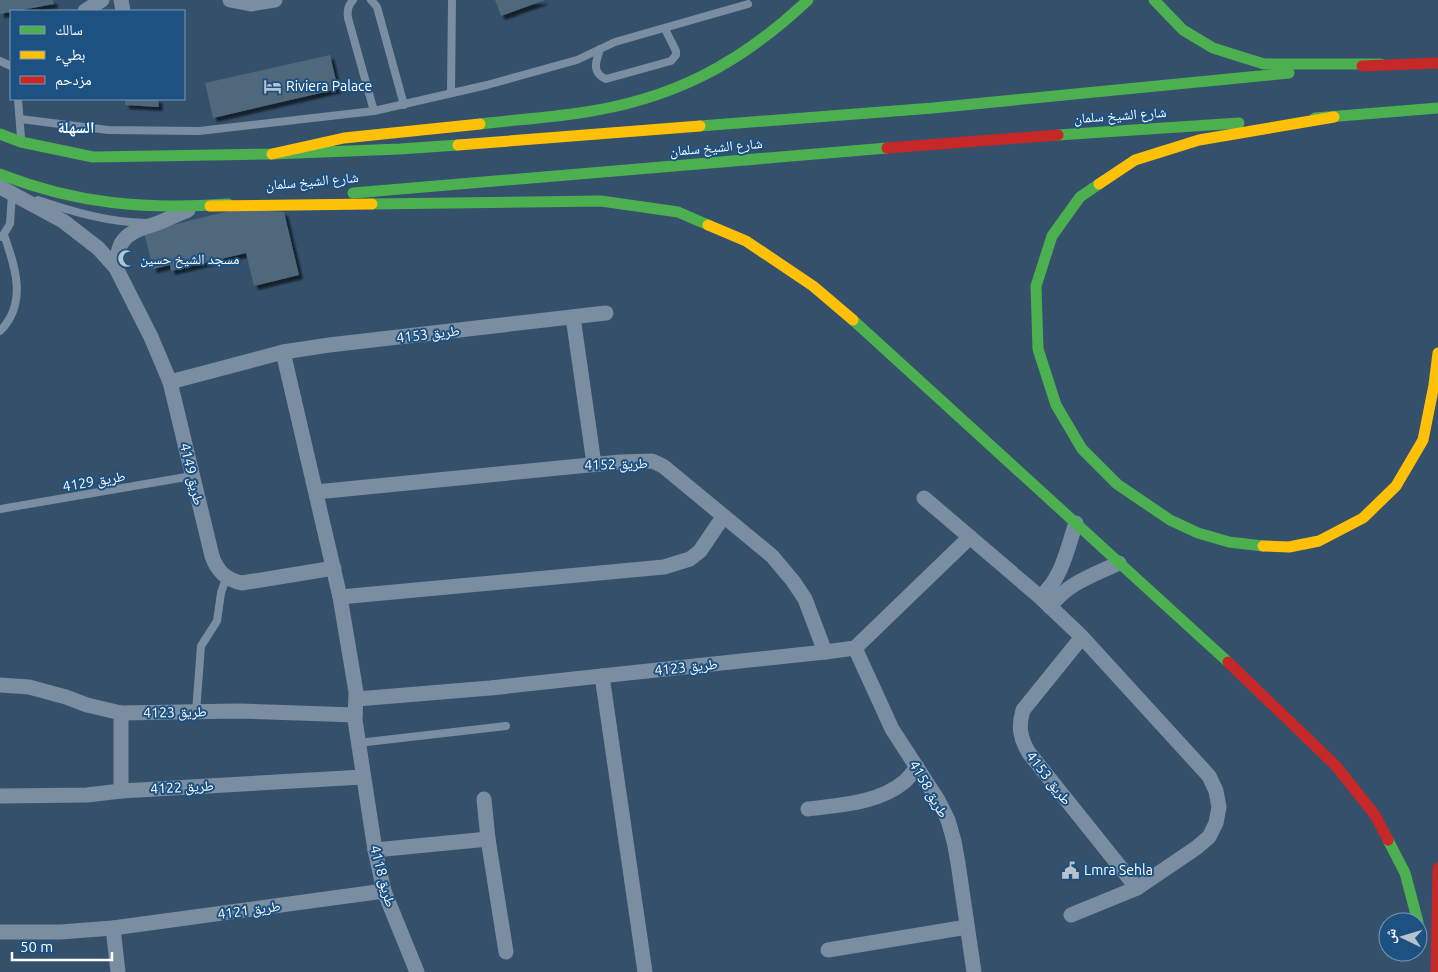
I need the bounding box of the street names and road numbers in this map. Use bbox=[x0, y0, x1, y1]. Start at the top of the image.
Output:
street label: شارع الشيخ سلمان bbox=[1073, 104, 1167, 128]
street label: شارع الشيخ سلمان bbox=[669, 135, 763, 161]
street label: شارع الشيخ سلمان bbox=[265, 169, 359, 195]
street label: طريق 4153 bbox=[396, 322, 461, 348]
street label: طريق 4149 bbox=[175, 441, 207, 507]
street label: طريق 4152 bbox=[584, 455, 648, 475]
street label: طريق 4129 bbox=[61, 468, 127, 496]
street label: طريق 4123 bbox=[654, 656, 719, 680]
street label: طريق 4123 bbox=[143, 703, 207, 723]
street label: طريق 4153 bbox=[1022, 748, 1075, 809]
street label: طريق 4158 bbox=[904, 758, 952, 821]
street label: طريق 4122 bbox=[150, 777, 214, 799]
street label: طريق 4118 bbox=[365, 843, 399, 909]
street label: طريق 4121 bbox=[216, 898, 282, 924]

